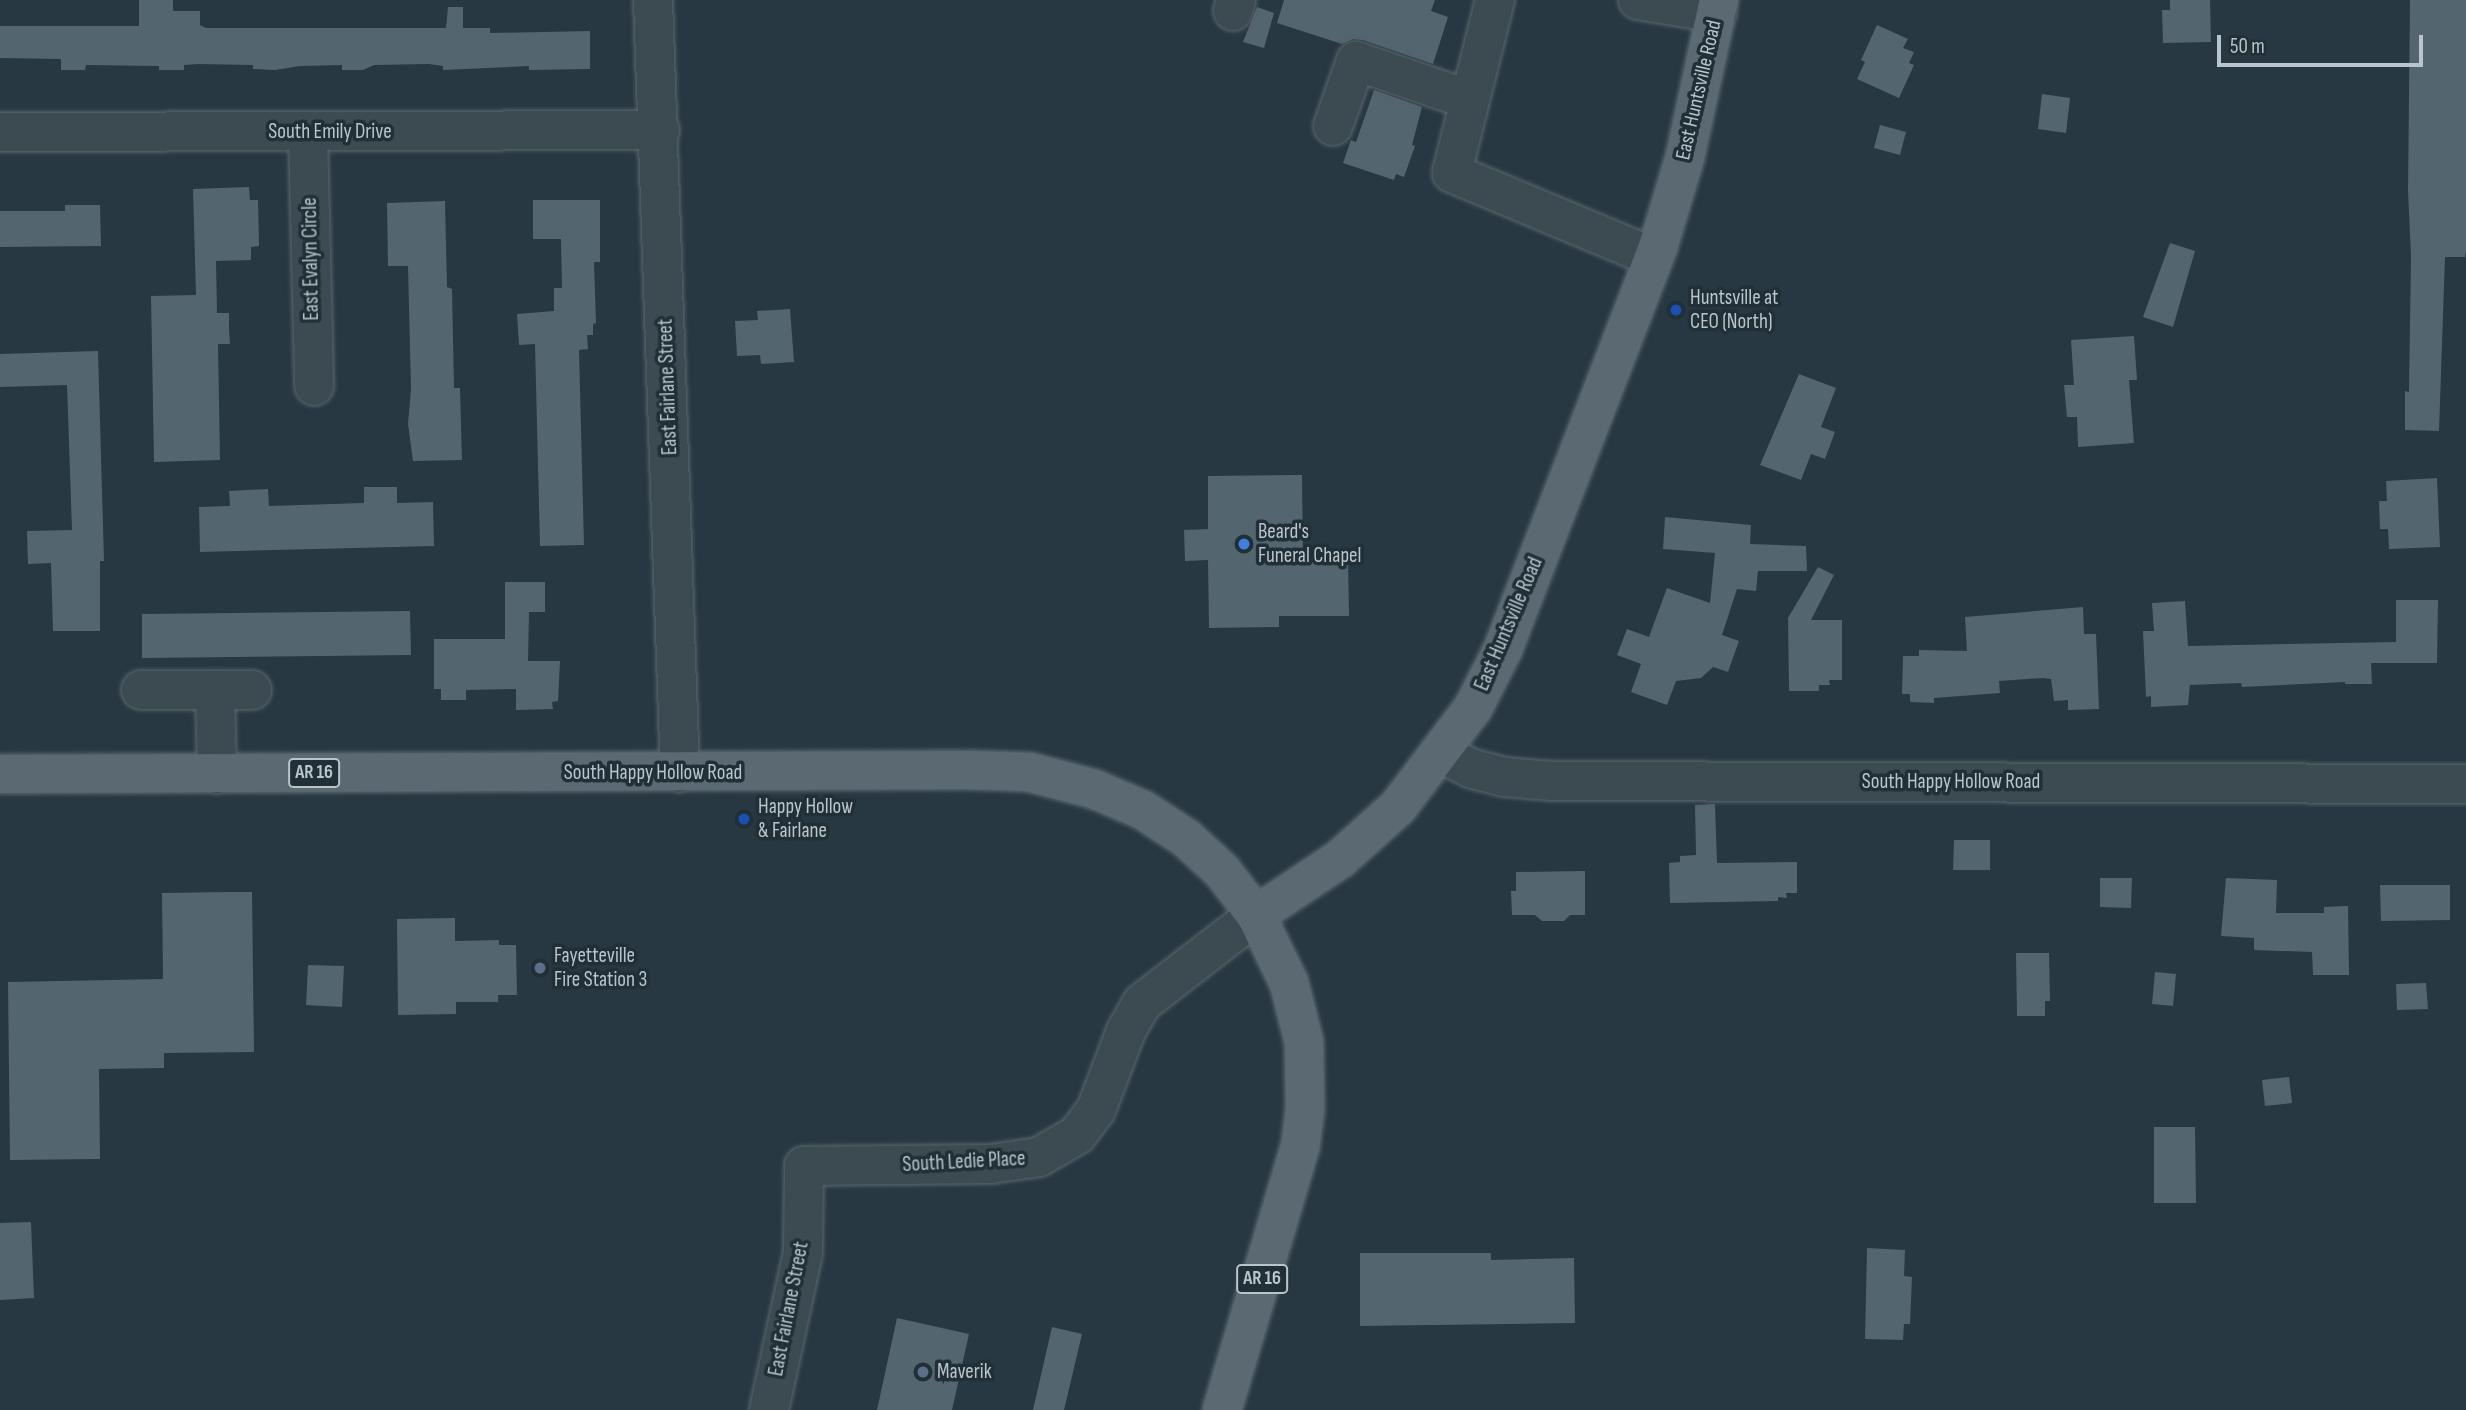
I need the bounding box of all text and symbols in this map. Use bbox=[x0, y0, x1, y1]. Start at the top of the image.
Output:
street label: East Huntsville Road bbox=[1671, 18, 1727, 162]
scale bar bbox=[2221, 21, 2428, 65]
text: 50 m bbox=[2230, 34, 2265, 59]
street label: South Emily Drive bbox=[268, 119, 392, 145]
street label: East Evalyn Circle bbox=[297, 197, 325, 321]
place label: Huntsville at CEO (North) bbox=[1690, 285, 1778, 335]
marker: Huntsville at CEO (North) bbox=[1668, 302, 1684, 318]
street label: East Fairlane Street bbox=[653, 318, 683, 456]
place label: Beard's Funeral Chapel bbox=[1258, 519, 1361, 569]
marker: Beard's Funeral Chapel bbox=[1236, 536, 1252, 552]
street label: East Huntsville Road bbox=[1470, 553, 1548, 695]
road number: AR 16 bbox=[288, 758, 340, 788]
street label: South Happy Hollow Road bbox=[564, 760, 742, 786]
street label: South Happy Hollow Road bbox=[1862, 769, 2040, 795]
place label: Happy Hollow & Fairlane bbox=[758, 794, 853, 844]
marker: Happy Hollow & Fairlane bbox=[736, 811, 752, 827]
place label: Fayetteville Fire Station 3 bbox=[554, 943, 647, 993]
marker: Fayetteville Fire Station 3 bbox=[532, 960, 548, 976]
street label: South Ledie Place bbox=[902, 1146, 1026, 1178]
street label: East Fairlane Street bbox=[764, 1240, 814, 1378]
road number: AR 16 bbox=[1236, 1264, 1288, 1294]
place label: Maverik bbox=[937, 1359, 992, 1385]
marker: Maverik bbox=[915, 1364, 931, 1380]

